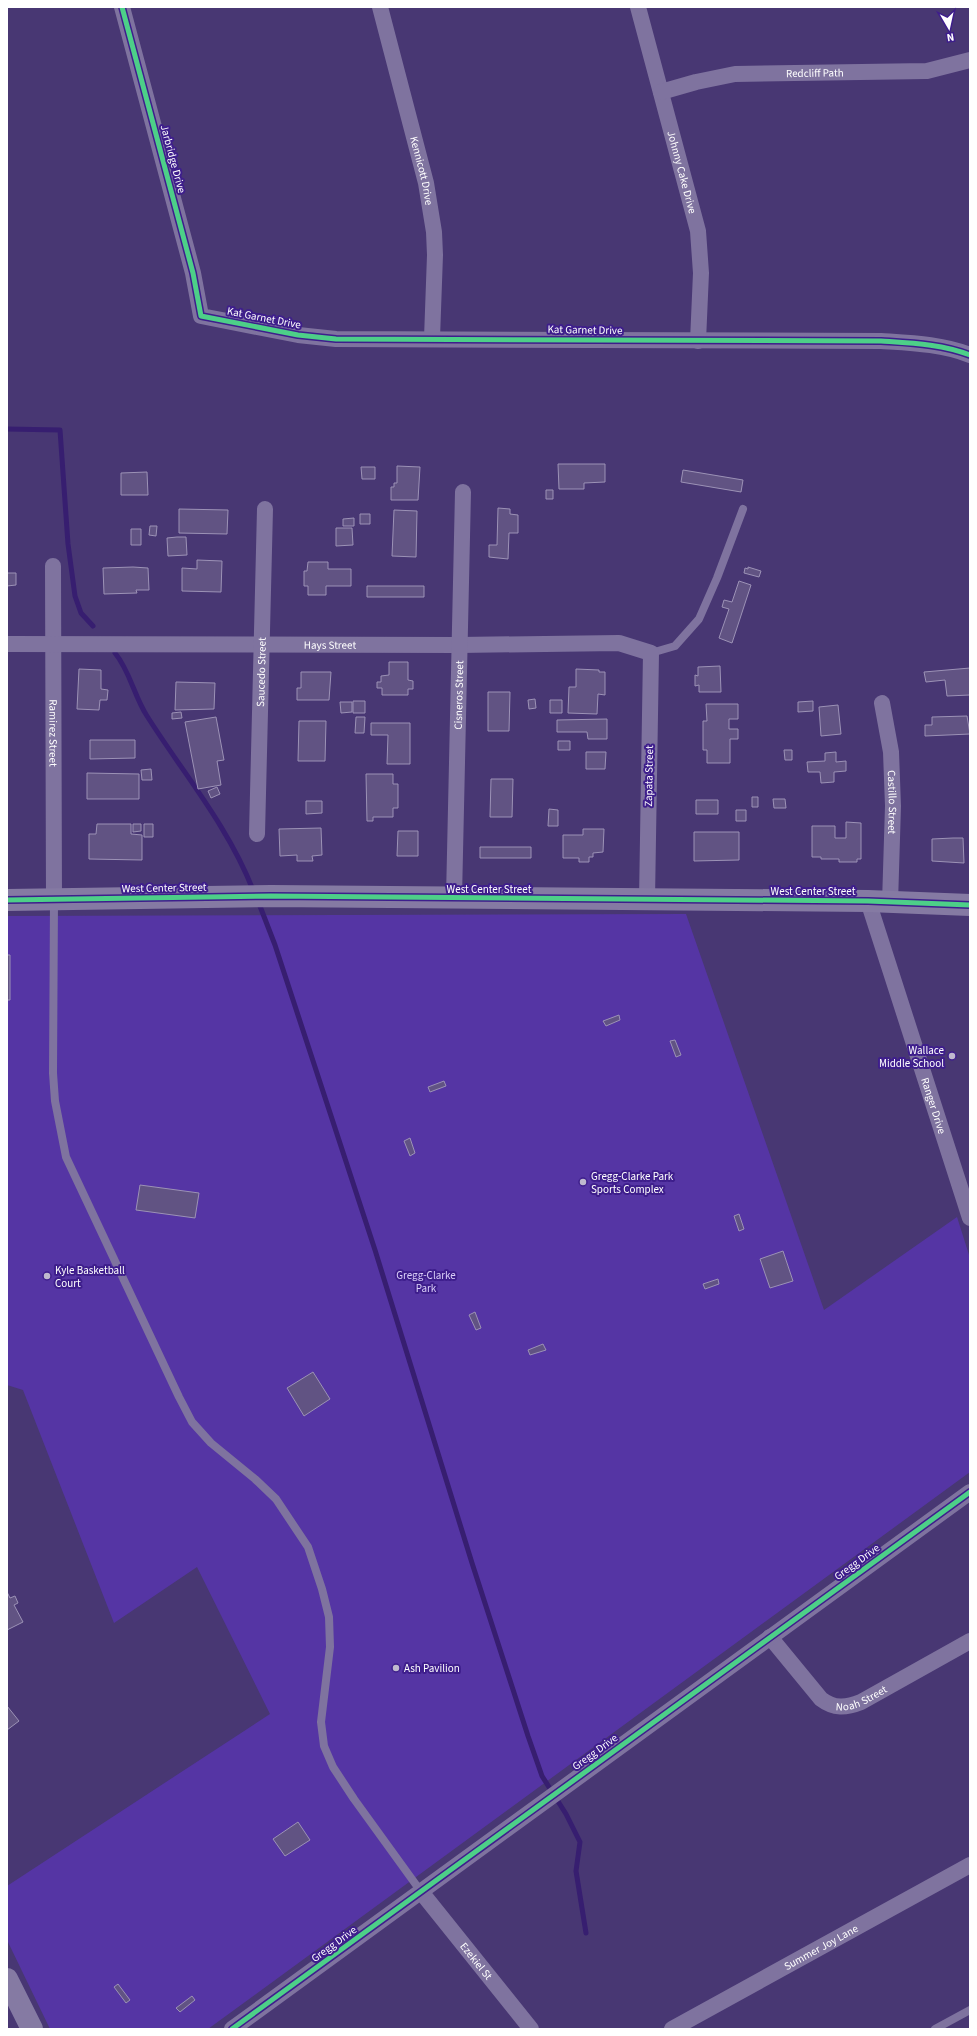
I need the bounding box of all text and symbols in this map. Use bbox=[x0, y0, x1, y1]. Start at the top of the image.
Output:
north arrow bbox=[929, 8, 969, 48]
text: N bbox=[946, 29, 955, 45]
street label: Redcliff Path bbox=[786, 65, 844, 81]
street label: Jarbridge Drive bbox=[157, 123, 189, 195]
street label: Johnny Cake Drive bbox=[664, 129, 701, 216]
street label: Kennicott Drive bbox=[407, 135, 437, 207]
street label: Kat Garnet Drive bbox=[226, 303, 303, 333]
street label: Kat Garnet Drive bbox=[547, 322, 623, 338]
street label: Saucedo Street bbox=[253, 637, 269, 707]
street label: Hays Street bbox=[304, 637, 356, 652]
street label: Cisneros Street bbox=[450, 660, 467, 730]
street label: Ramirez Street bbox=[46, 699, 61, 767]
street label: Zapata Street bbox=[641, 745, 657, 807]
street label: Castillo Street bbox=[884, 770, 901, 835]
street label: West Center Street bbox=[121, 880, 207, 896]
street label: West Center Street bbox=[447, 882, 532, 897]
street label: West Center Street bbox=[771, 884, 856, 899]
place label: Wallace Middle School bbox=[879, 1043, 945, 1071]
marker: Wallace Middle School bbox=[947, 1051, 957, 1061]
street label: Ranger Drive bbox=[918, 1075, 950, 1136]
place label: Gregg-Clarke Park Sports Complex bbox=[591, 1169, 674, 1197]
marker: Gregg-Clarke Park Sports Complex bbox=[578, 1177, 588, 1187]
place label: Kyle Basketball Court bbox=[55, 1263, 125, 1291]
park label: Gregg-Clarke Park bbox=[396, 1268, 456, 1296]
marker: Kyle Basketball Court bbox=[42, 1271, 52, 1281]
street label: Gregg Drive bbox=[831, 1540, 883, 1584]
place label: Ash Pavilion bbox=[404, 1661, 460, 1676]
marker: Ash Pavilion bbox=[391, 1663, 401, 1673]
street label: Noah Street bbox=[835, 1681, 890, 1714]
street label: Gregg Drive bbox=[569, 1730, 621, 1774]
street label: Summer Joy Lane bbox=[781, 1920, 861, 1974]
street label: Gregg Drive bbox=[308, 1922, 360, 1966]
street label: Ezekiel St bbox=[457, 1939, 496, 1983]

